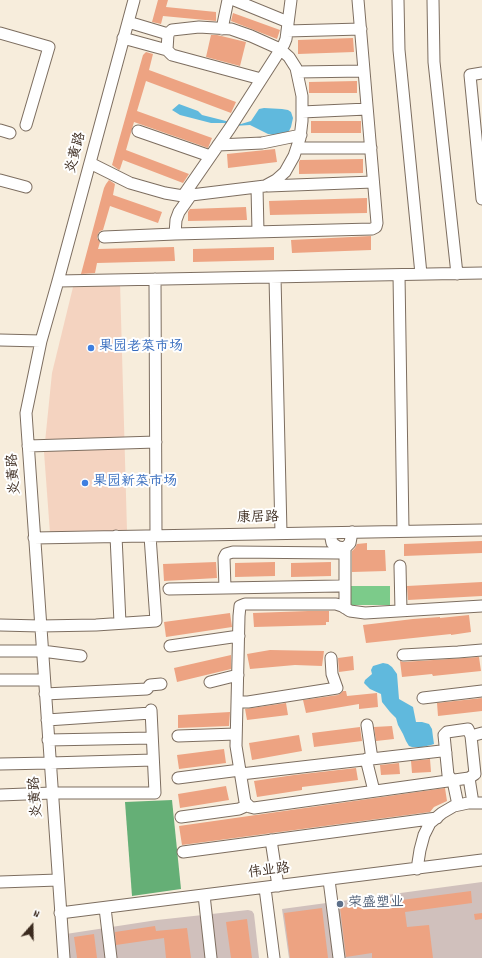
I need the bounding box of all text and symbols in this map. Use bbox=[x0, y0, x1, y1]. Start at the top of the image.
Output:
street label: 炎黄路 bbox=[63, 131, 91, 175]
place label: 果园老菜市场 bbox=[99, 340, 183, 356]
marker: 果园老菜市场 bbox=[86, 343, 96, 353]
street label: 炎黄路 bbox=[5, 452, 25, 496]
place label: 果园新菜市场 bbox=[93, 475, 177, 491]
marker: 果园新菜市场 bbox=[80, 478, 90, 488]
street label: 康居路 bbox=[237, 510, 279, 528]
street label: 炎黄路 bbox=[27, 775, 47, 819]
street label: 伟业路 bbox=[247, 861, 291, 883]
place label: 荣盛塑业 bbox=[348, 896, 404, 912]
marker: 荣盛塑业 bbox=[335, 899, 345, 909]
north arrow bbox=[12, 906, 52, 946]
text: N bbox=[31, 906, 41, 923]

